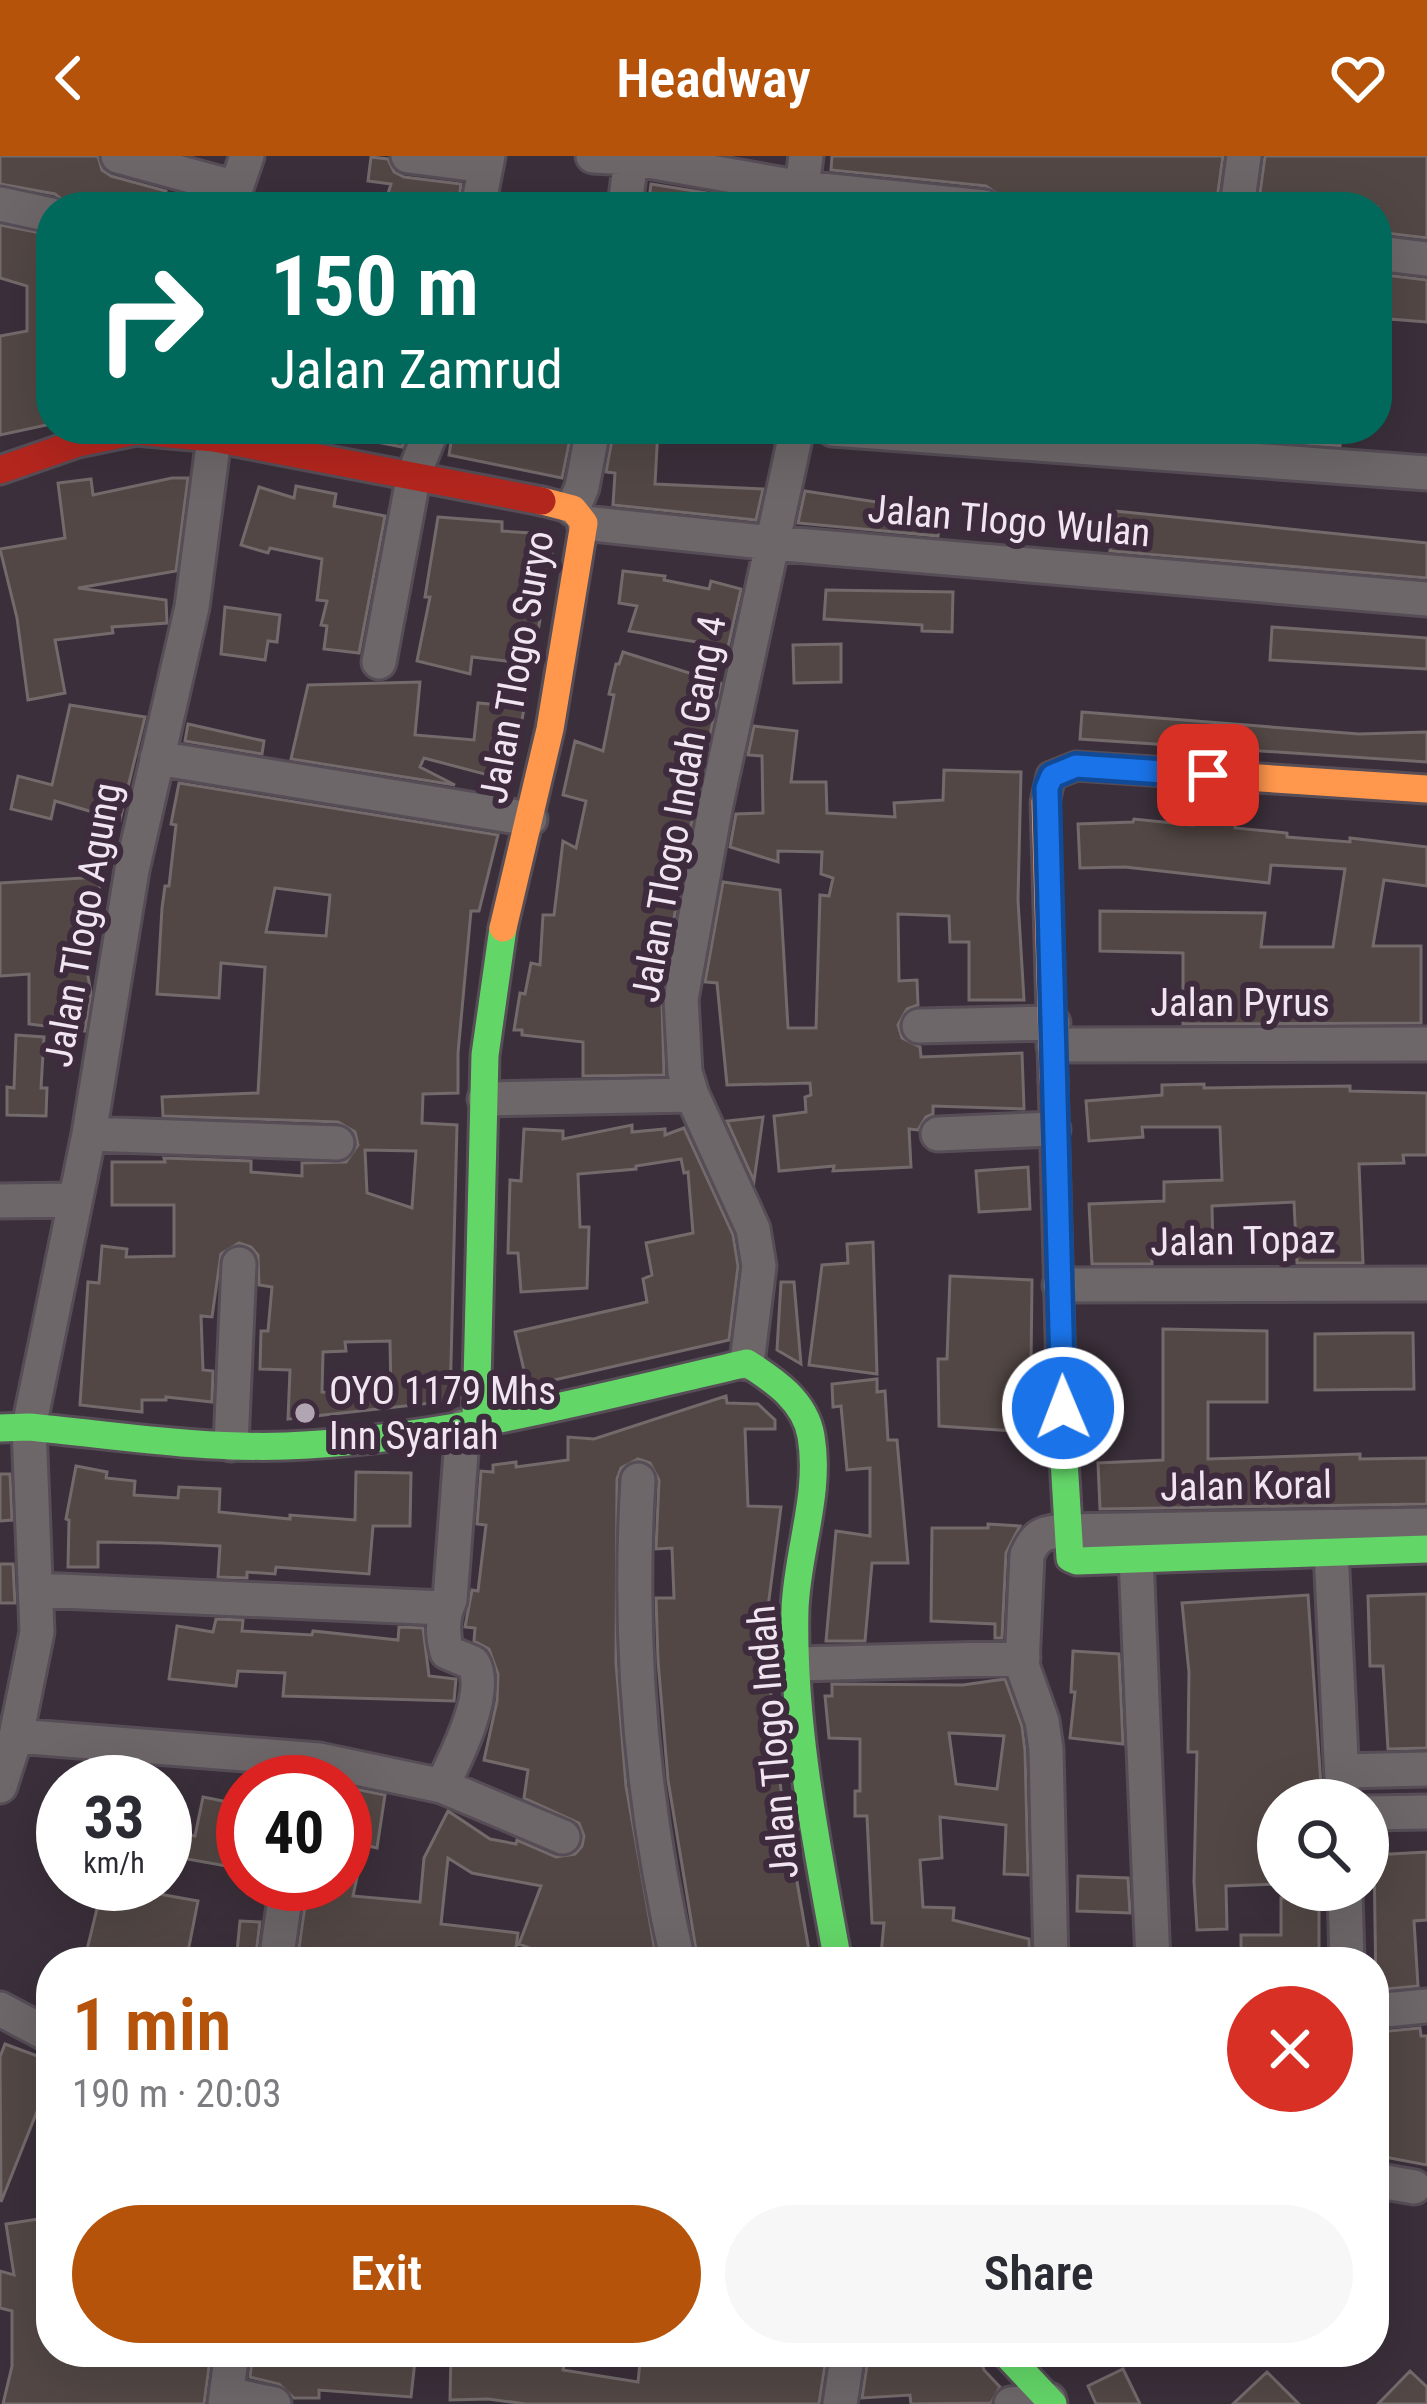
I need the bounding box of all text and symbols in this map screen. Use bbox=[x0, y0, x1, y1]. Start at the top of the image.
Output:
icon: back bbox=[36, 45, 102, 111]
icon: heart bbox=[1325, 45, 1391, 111]
text: Headway bbox=[616, 47, 811, 110]
text: 150 m bbox=[270, 237, 479, 336]
icon: right bbox=[72, 240, 228, 396]
text: Jalan Zamrud bbox=[270, 338, 563, 401]
street label: Jalan Tlogo Wulan bbox=[866, 486, 1152, 556]
street label: Jalan Tlogo Suryo bbox=[470, 527, 564, 807]
street label: Jalan Tlogo Indah Gang 4 bbox=[622, 612, 736, 1006]
pin bbox=[1157, 724, 1259, 826]
icon: arrive bbox=[1175, 742, 1241, 808]
street label: Jalan Tlogo Agung bbox=[35, 779, 131, 1071]
street label: Jalan Pyrus bbox=[1150, 980, 1330, 1026]
street label: Jalan Topaz bbox=[1150, 1216, 1336, 1266]
position arrow bbox=[1000, 1345, 1126, 1471]
place label: OYO 1179 Mhs Inn Syariah bbox=[329, 1368, 556, 1459]
marker: OYO 1179 Mhs Inn Syariah bbox=[292, 1400, 318, 1426]
street label: Jalan Koral bbox=[1160, 1462, 1332, 1510]
street label: Jalan Tlogo Indah bbox=[738, 1603, 808, 1881]
speed limit sign: 40 bbox=[216, 1755, 372, 1911]
map controls bbox=[1257, 1779, 1389, 1911]
button: search bbox=[1257, 1779, 1389, 1911]
text: 33 bbox=[84, 1782, 144, 1853]
text: km/h bbox=[83, 1845, 145, 1880]
text: 1 min bbox=[72, 1983, 231, 2068]
button: close bbox=[1227, 1986, 1353, 2112]
text: 190 m · 20:03 bbox=[72, 2071, 282, 2117]
button: Exit bbox=[72, 2205, 701, 2343]
button: Share bbox=[725, 2205, 1353, 2343]

